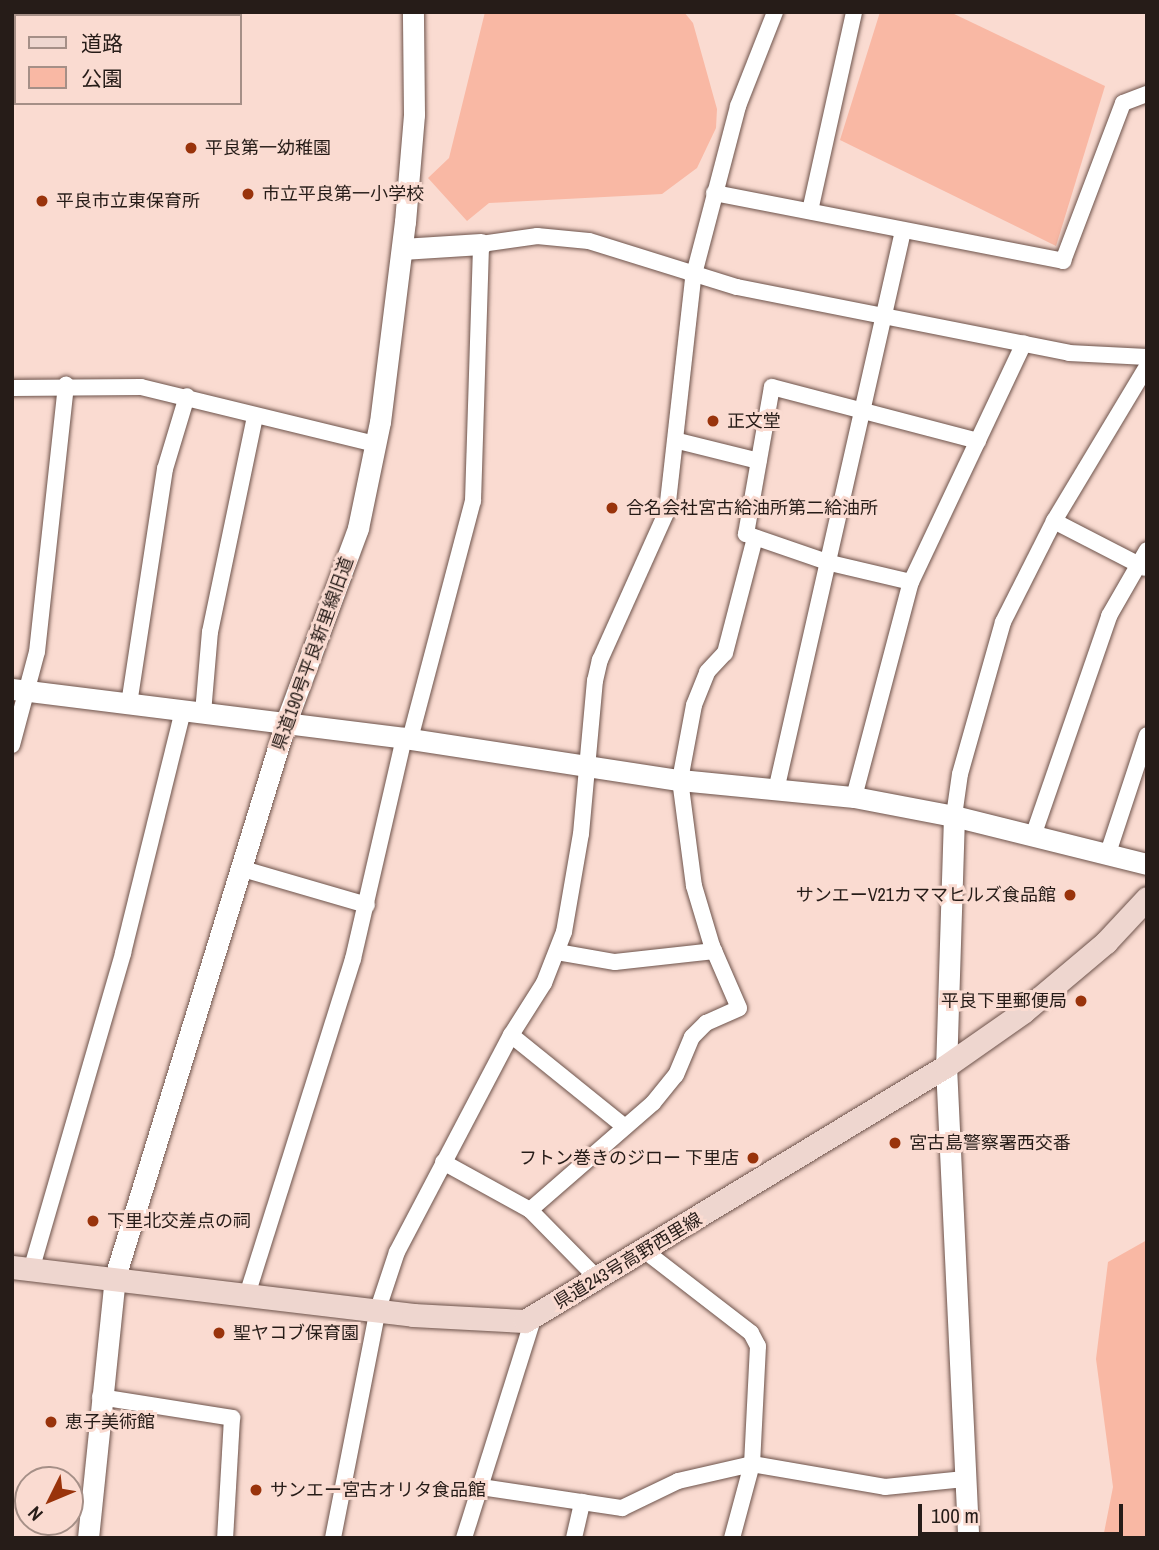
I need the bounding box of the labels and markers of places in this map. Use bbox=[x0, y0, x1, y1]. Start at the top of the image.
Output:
place label: 平良第一幼稚園 bbox=[205, 137, 331, 159]
marker: 平良第一幼稚園 bbox=[183, 140, 199, 156]
place label: 市立平良第一小学校 bbox=[262, 183, 424, 205]
marker: 市立平良第一小学校 bbox=[240, 186, 256, 202]
place label: 平良市立東保育所 bbox=[56, 190, 200, 212]
marker: 平良市立東保育所 bbox=[34, 193, 50, 209]
place label: 正文堂 bbox=[727, 410, 781, 432]
marker: 正文堂 bbox=[705, 413, 721, 429]
place label: 合名会社宮古給油所第二給油所 bbox=[626, 497, 878, 519]
marker: 合名会社宮古給油所第二給油所 bbox=[604, 500, 620, 516]
place label: サンエーV21カママヒルズ食品館 bbox=[796, 884, 1056, 906]
marker: サンエーV21カママヒルズ食品館 bbox=[1062, 887, 1078, 903]
place label: 平良下里郵便局 bbox=[941, 990, 1067, 1012]
marker: 平良下里郵便局 bbox=[1073, 993, 1089, 1009]
place label: 宮古島警察署西交番 bbox=[909, 1132, 1071, 1154]
marker: 宮古島警察署西交番 bbox=[887, 1135, 903, 1151]
place label: フトン巻きのジロー 下里店 bbox=[519, 1147, 739, 1169]
marker: フトン巻きのジロー 下里店 bbox=[745, 1150, 761, 1166]
place label: 下里北交差点の祠 bbox=[107, 1210, 251, 1232]
marker: 下里北交差点の祠 bbox=[85, 1213, 101, 1229]
place label: 聖ヤコブ保育園 bbox=[233, 1322, 359, 1344]
marker: 聖ヤコブ保育園 bbox=[211, 1325, 227, 1341]
place label: 恵子美術館 bbox=[65, 1411, 155, 1433]
marker: 恵子美術館 bbox=[43, 1414, 59, 1430]
place label: サンエー宮古オリタ食品館 bbox=[270, 1479, 486, 1501]
marker: サンエー宮古オリタ食品館 bbox=[248, 1482, 264, 1498]

